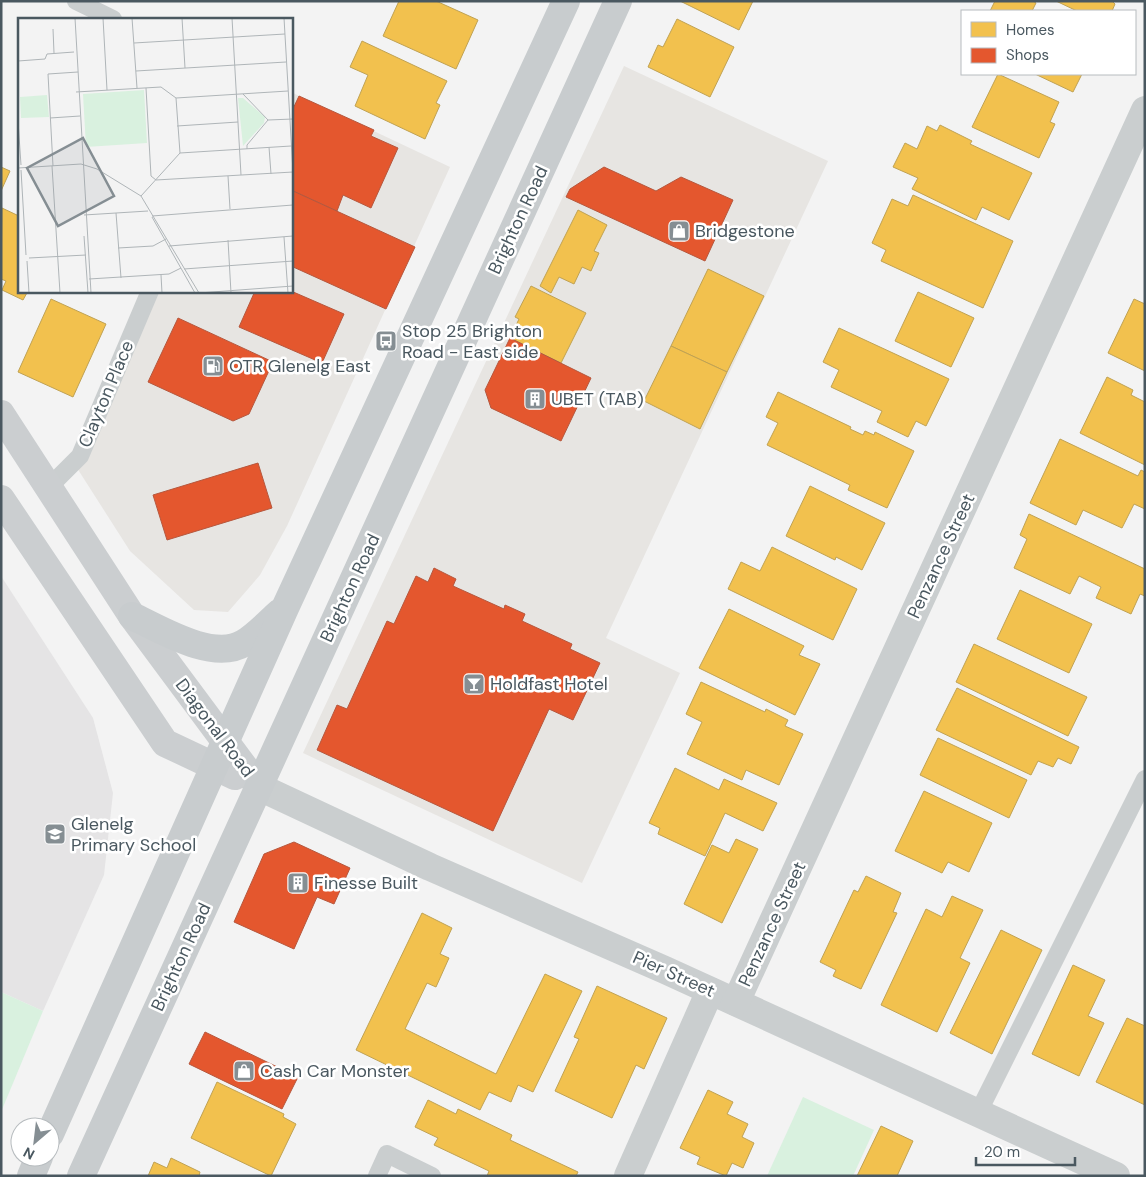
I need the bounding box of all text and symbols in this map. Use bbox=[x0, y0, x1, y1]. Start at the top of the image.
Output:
legend bbox=[961, 10, 1136, 75]
inset map bbox=[18, 18, 292, 292]
text: Homes bbox=[1006, 20, 1055, 40]
text: Shops bbox=[1006, 45, 1049, 65]
street label: Brighton Road bbox=[482, 162, 554, 278]
shop icon: Bridgestone bbox=[667, 219, 691, 243]
place label: Bridgestone bbox=[695, 219, 795, 243]
place label: Stop 25 Brighton Road - East side bbox=[402, 319, 542, 364]
bus stop icon: Stop 25 Brighton Road - East side bbox=[374, 329, 398, 353]
street label: Clayton Place bbox=[73, 337, 139, 451]
fuel station icon: OTR Glenelg East bbox=[201, 354, 225, 378]
place label: OTR Glenelg East bbox=[229, 354, 371, 378]
building icon: UBET (TAB) bbox=[523, 387, 547, 411]
place label: UBET (TAB) bbox=[551, 387, 644, 411]
street label: Penzance Street bbox=[902, 490, 980, 622]
street label: Brighton Road bbox=[314, 530, 386, 646]
bar icon: Holdfast Hotel bbox=[462, 672, 486, 696]
place label: Holdfast Hotel bbox=[490, 672, 608, 696]
street label: Diagonal Road bbox=[170, 674, 260, 782]
place label: Glenelg Primary School bbox=[71, 812, 196, 857]
school or university icon: Glenelg Primary School bbox=[43, 822, 67, 846]
street label: Penzance Street bbox=[733, 858, 811, 990]
building icon: Finesse Built bbox=[286, 871, 310, 895]
place label: Finesse Built bbox=[314, 871, 418, 895]
street label: Brighton Road bbox=[145, 899, 217, 1015]
street label: Pier Street bbox=[629, 945, 719, 1003]
shop icon: Cash Car Monster bbox=[232, 1059, 256, 1083]
place label: Cash Car Monster bbox=[260, 1059, 410, 1083]
north arrow bbox=[10, 1117, 60, 1167]
scale bar bbox=[976, 1134, 1075, 1166]
text: 20 m bbox=[984, 1142, 1020, 1162]
text: N bbox=[20, 1143, 38, 1164]

